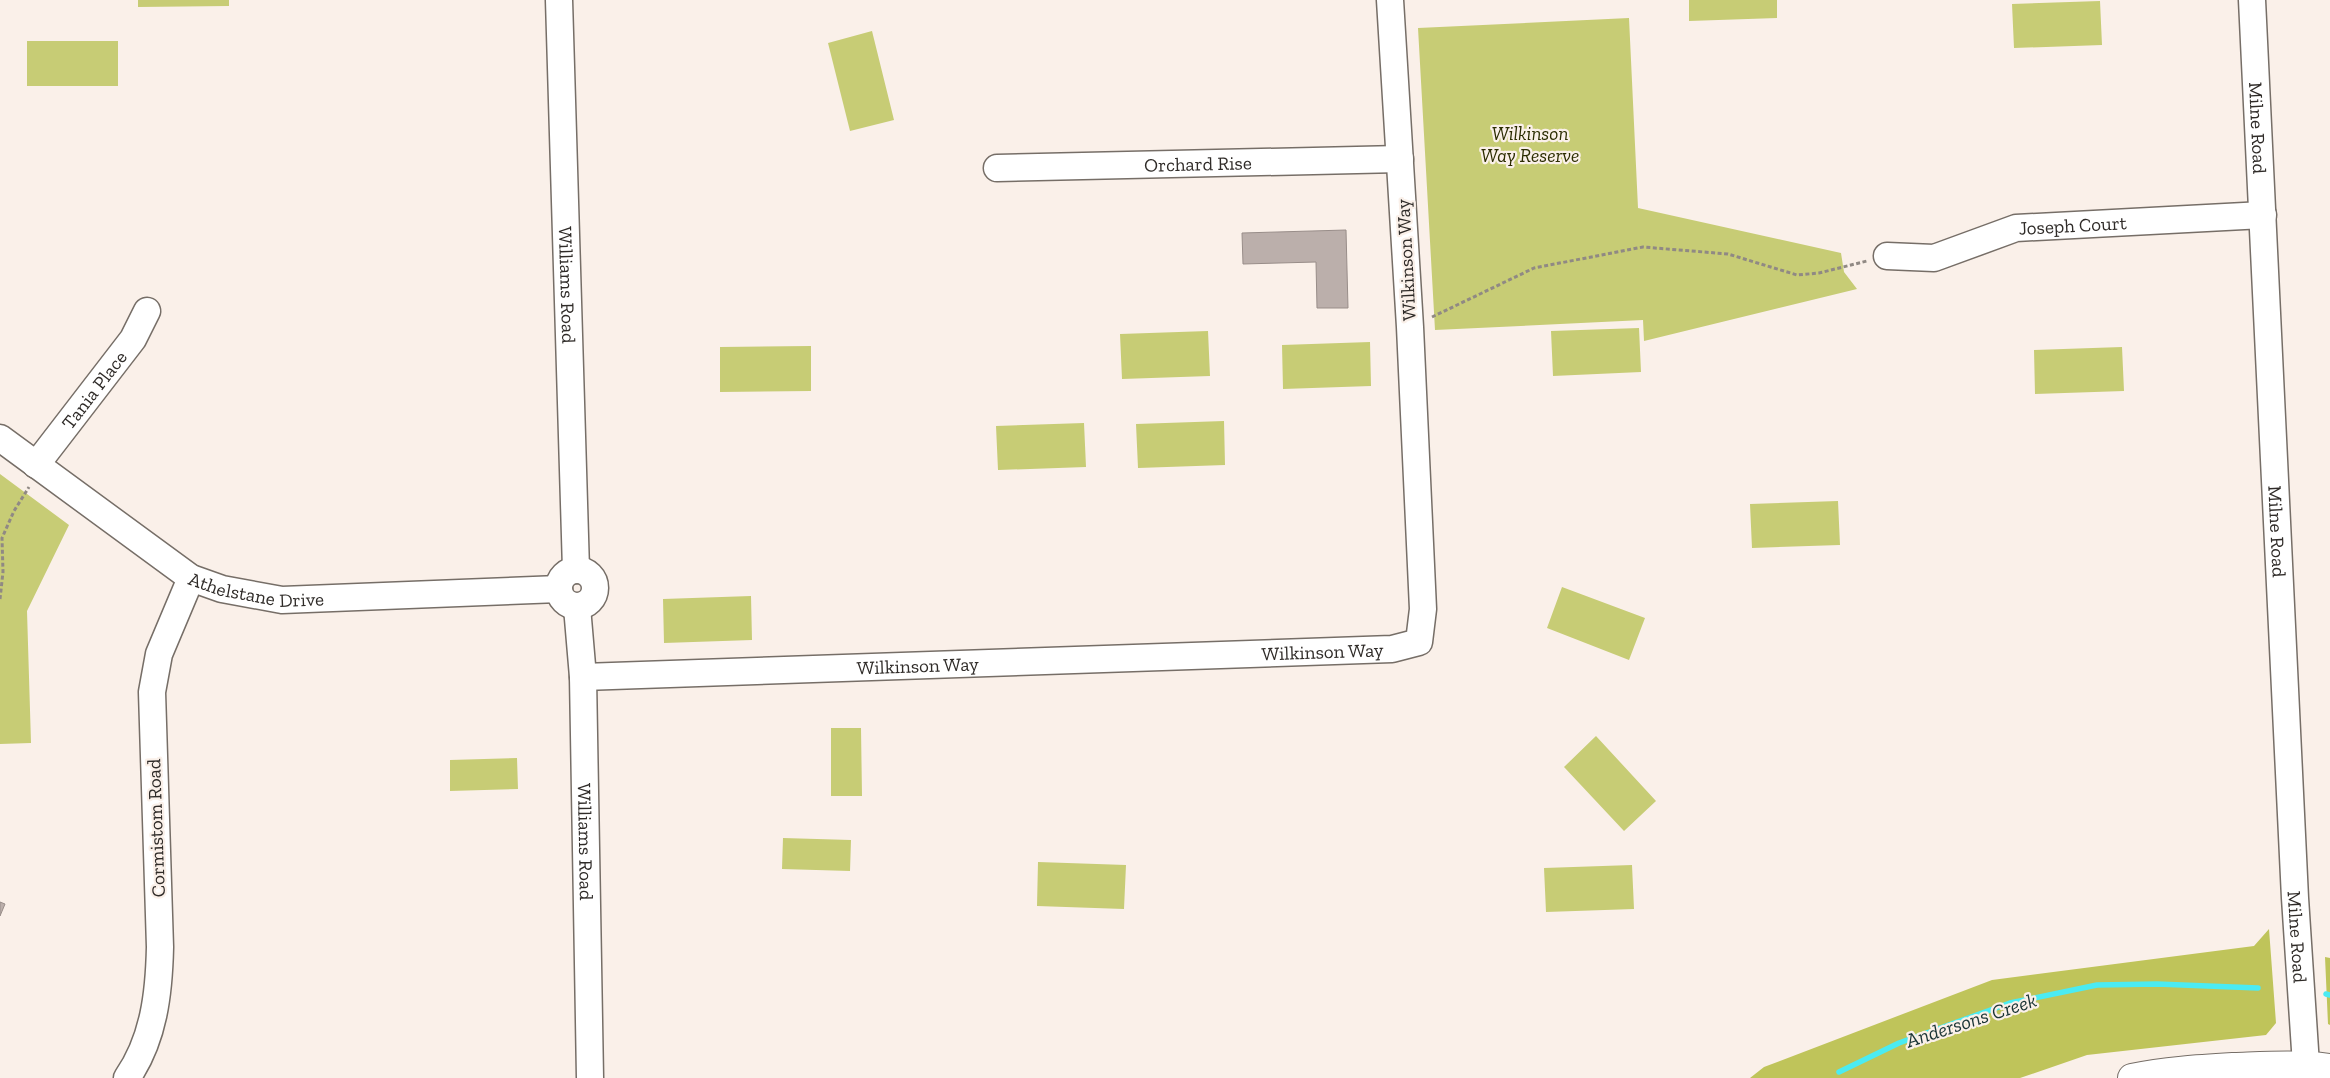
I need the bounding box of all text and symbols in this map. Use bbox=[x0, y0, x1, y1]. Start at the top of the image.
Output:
street label: Milne Road bbox=[2244, 81, 2272, 175]
park label: Wilkinson Way Reserve bbox=[1481, 122, 1579, 167]
street label: Orchard Rise bbox=[1144, 151, 1252, 176]
street label: Wilkinson Way bbox=[1391, 198, 1421, 321]
street label: Joseph Court bbox=[2018, 211, 2127, 239]
street label: Williams Road bbox=[554, 226, 581, 344]
street label: Tania Place bbox=[56, 346, 131, 434]
street label: Milne Road bbox=[2264, 485, 2291, 579]
street label: Athelstane Drive bbox=[186, 567, 324, 612]
street label: Wilkinson Way bbox=[1261, 638, 1384, 665]
street label: Wilkinson Way bbox=[856, 652, 979, 679]
street label: Cormistom Road bbox=[142, 758, 170, 898]
street label: Williams Road bbox=[573, 783, 598, 901]
street label: Milne Road bbox=[2283, 890, 2312, 984]
water label: Andersons Creek bbox=[1902, 988, 2039, 1053]

